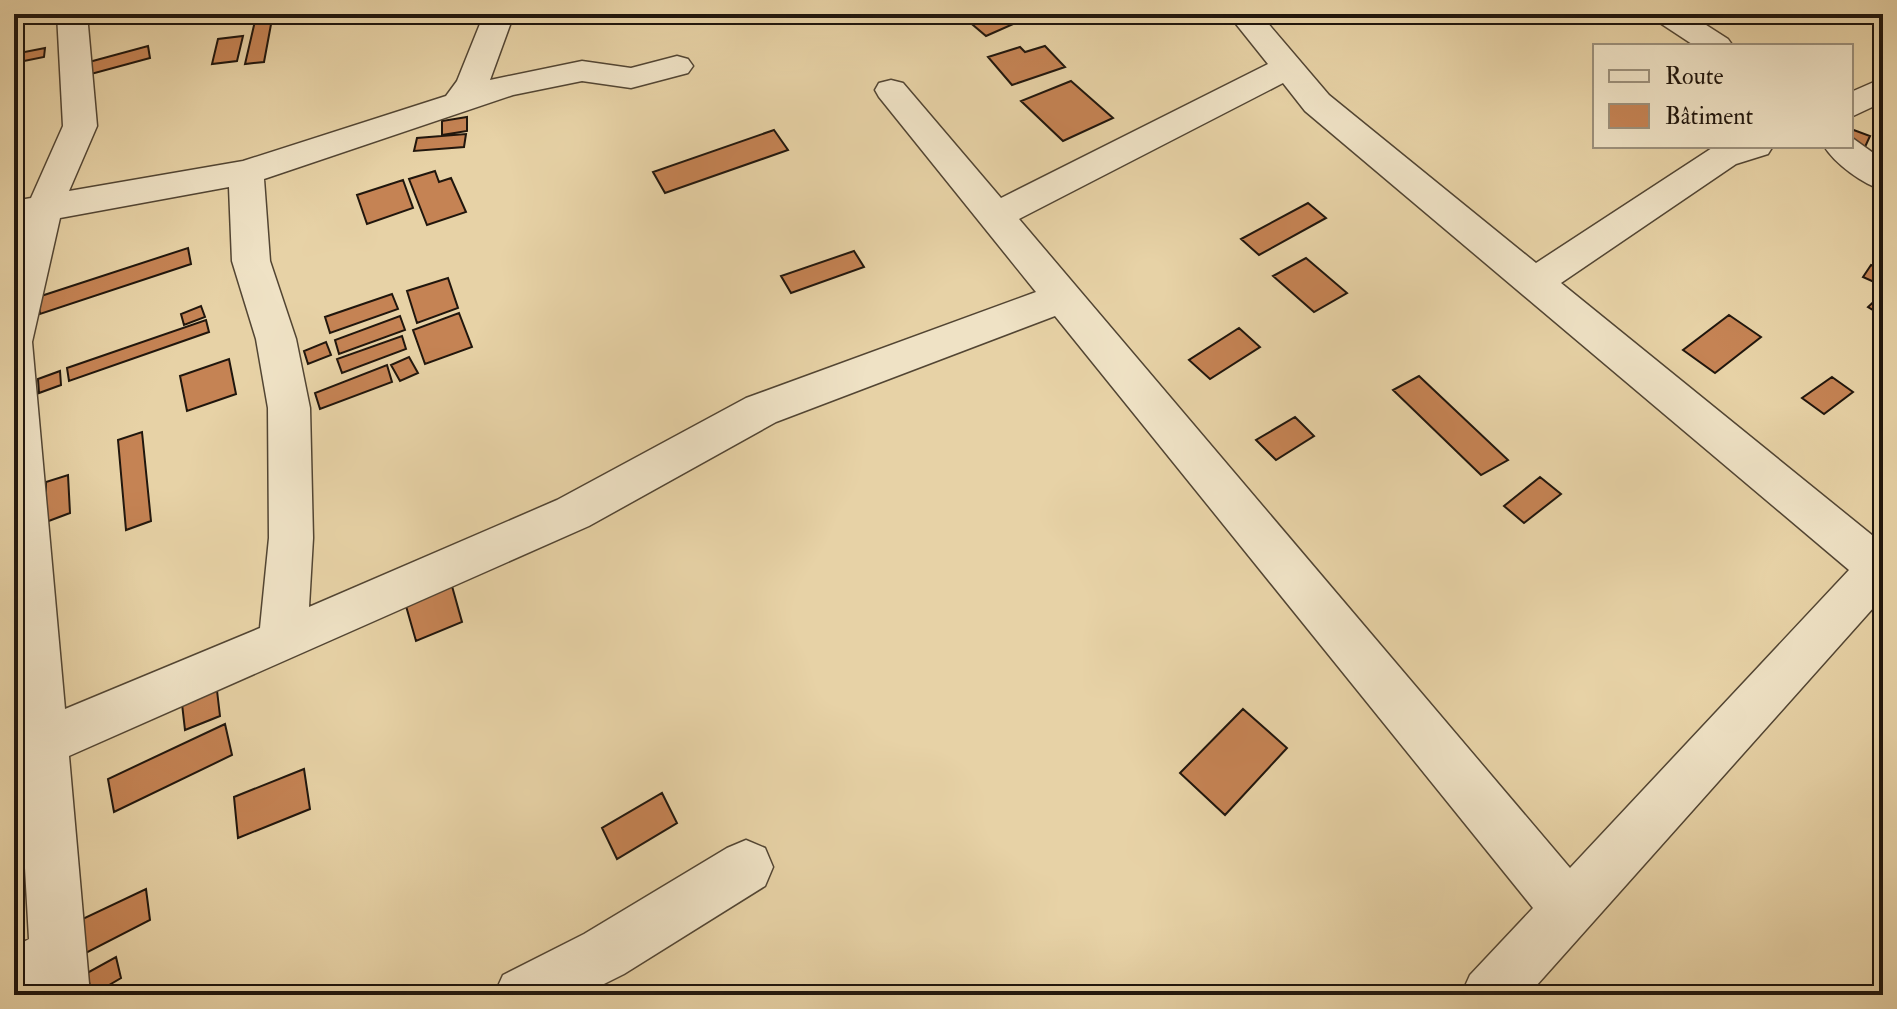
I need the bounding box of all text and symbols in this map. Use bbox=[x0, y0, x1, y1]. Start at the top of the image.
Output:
legend bbox=[1593, 44, 1853, 148]
text: Route bbox=[1665, 61, 1724, 92]
text: Bâtiment bbox=[1665, 101, 1754, 132]

